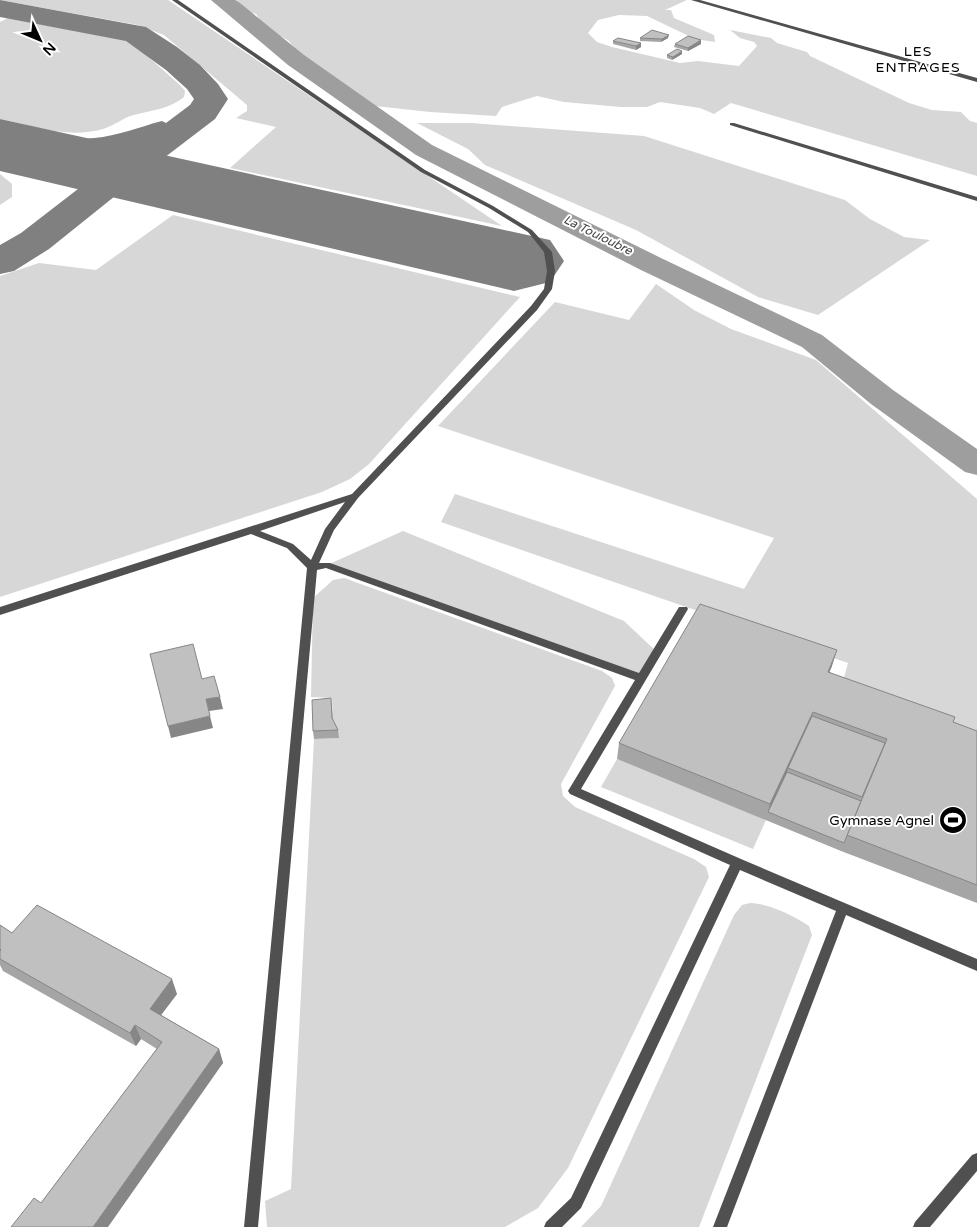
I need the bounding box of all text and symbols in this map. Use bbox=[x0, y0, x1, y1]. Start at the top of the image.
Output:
north arrow bbox=[15, 15, 65, 65]
text: N bbox=[39, 39, 59, 59]
district label: LES ENTRAGES bbox=[875, 43, 961, 76]
water label: La Touloubre bbox=[562, 212, 636, 258]
sports icon: Gymnase Agnel bbox=[938, 805, 968, 835]
place label: Gymnase Agnel bbox=[829, 812, 934, 829]

